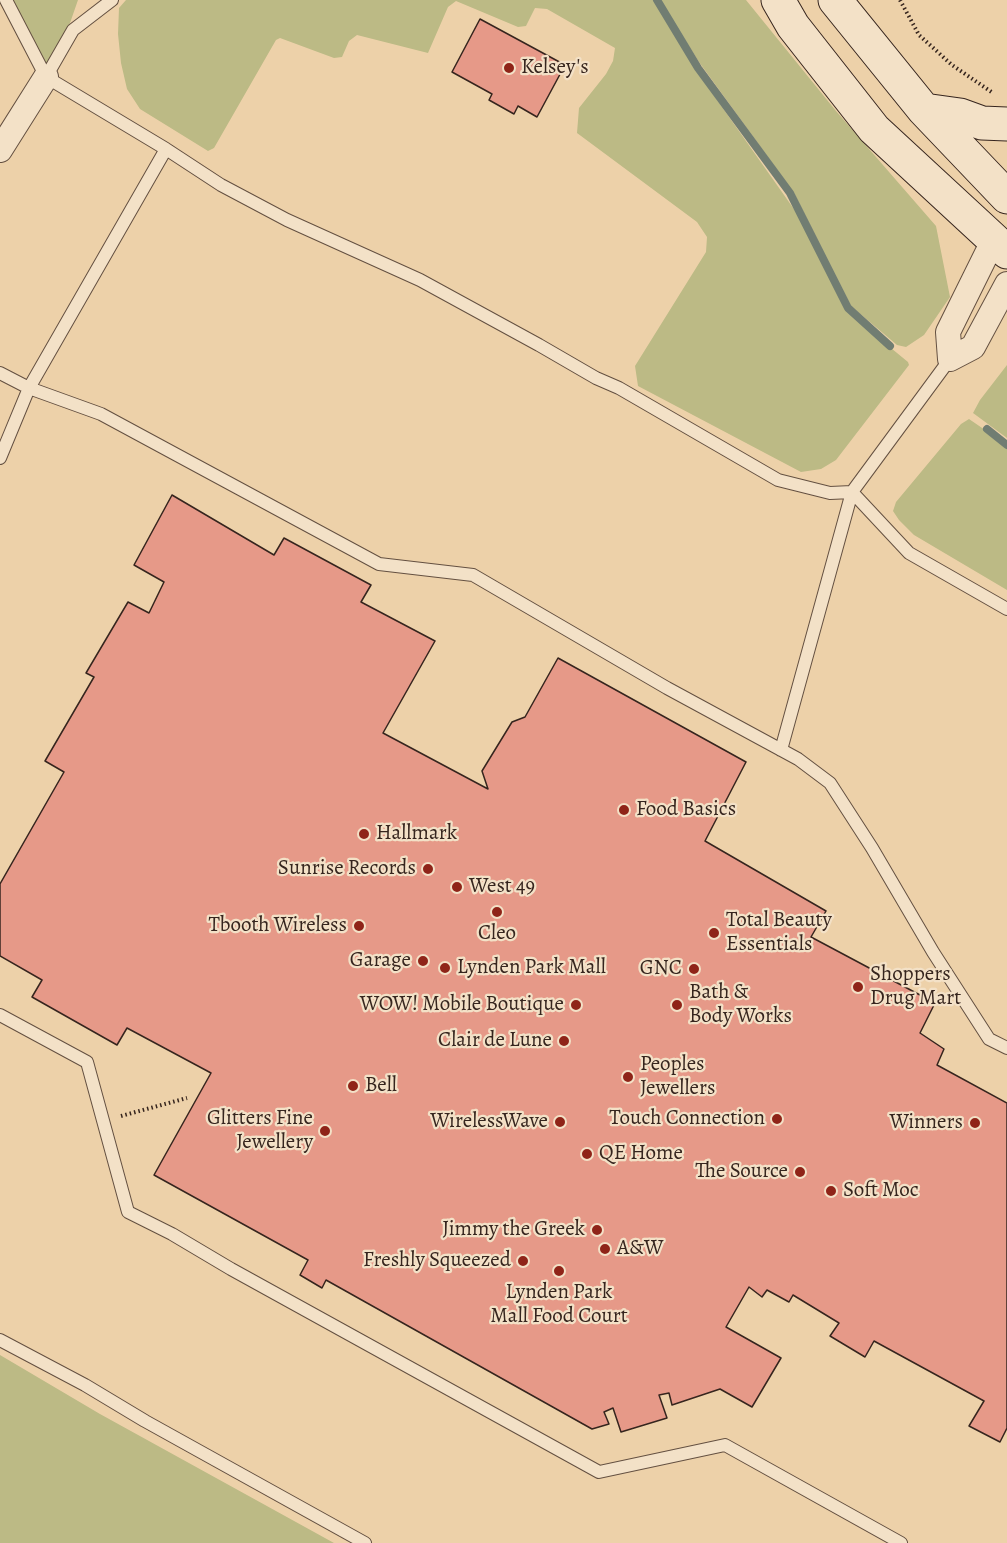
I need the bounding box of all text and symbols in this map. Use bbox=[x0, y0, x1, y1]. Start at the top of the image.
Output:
place label: Kelsey's bbox=[521, 55, 589, 81]
marker: Kelsey's bbox=[502, 61, 516, 75]
place label: Food Basics bbox=[636, 797, 736, 823]
marker: Food Basics bbox=[617, 803, 631, 817]
place label: Hallmark bbox=[376, 821, 457, 847]
marker: Hallmark bbox=[357, 827, 371, 841]
place label: Sunrise Records bbox=[278, 856, 416, 882]
marker: Sunrise Records bbox=[421, 862, 435, 876]
place label: West 49 bbox=[469, 874, 535, 900]
marker: West 49 bbox=[450, 880, 464, 894]
marker: Cleo bbox=[490, 905, 504, 919]
place label: Total Beauty Essentials bbox=[726, 908, 832, 958]
place label: Tbooth Wireless bbox=[209, 913, 347, 939]
marker: Tbooth Wireless bbox=[352, 919, 366, 933]
place label: Cleo bbox=[478, 921, 516, 947]
marker: Total Beauty Essentials bbox=[707, 926, 721, 940]
place label: Garage bbox=[350, 948, 411, 974]
marker: Garage bbox=[416, 954, 430, 968]
place label: Lynden Park Mall bbox=[457, 955, 606, 981]
place label: GNC bbox=[640, 956, 682, 982]
marker: Lynden Park Mall bbox=[438, 961, 452, 975]
marker: GNC bbox=[687, 962, 701, 976]
place label: Shoppers Drug Mart bbox=[870, 962, 961, 1012]
place label: Bath & Body Works bbox=[689, 980, 792, 1030]
marker: Shoppers Drug Mart bbox=[851, 980, 865, 994]
place label: WOW! Mobile Boutique bbox=[360, 992, 564, 1018]
marker: WOW! Mobile Boutique bbox=[569, 998, 583, 1012]
marker: Bath & Body Works bbox=[670, 998, 684, 1012]
place label: Clair de Lune bbox=[438, 1028, 552, 1054]
marker: Clair de Lune bbox=[557, 1034, 571, 1048]
place label: Peoples Jewellers bbox=[640, 1052, 715, 1102]
marker: Peoples Jewellers bbox=[621, 1070, 635, 1084]
place label: Bell bbox=[365, 1073, 397, 1099]
marker: Bell bbox=[346, 1079, 360, 1093]
place label: Glitters Fine Jewellery bbox=[207, 1106, 313, 1156]
place label: Touch Connection bbox=[609, 1106, 765, 1132]
place label: WirelessWave bbox=[430, 1109, 548, 1135]
place label: Winners bbox=[889, 1110, 963, 1136]
marker: Touch Connection bbox=[770, 1112, 784, 1126]
marker: WirelessWave bbox=[553, 1115, 567, 1129]
marker: Winners bbox=[968, 1116, 982, 1130]
marker: Glitters Fine Jewellery bbox=[318, 1124, 332, 1138]
place label: QE Home bbox=[599, 1141, 683, 1167]
marker: QE Home bbox=[580, 1147, 594, 1161]
place label: The Source bbox=[695, 1159, 788, 1185]
marker: The Source bbox=[793, 1165, 807, 1179]
place label: Soft Moc bbox=[843, 1178, 919, 1204]
marker: Soft Moc bbox=[824, 1184, 838, 1198]
place label: Jimmy the Greek bbox=[442, 1217, 585, 1243]
marker: Jimmy the Greek bbox=[590, 1223, 604, 1237]
place label: A&W bbox=[617, 1236, 664, 1262]
marker: A&W bbox=[598, 1242, 612, 1256]
place label: Freshly Squeezed bbox=[363, 1248, 511, 1274]
marker: Freshly Squeezed bbox=[516, 1254, 530, 1268]
marker: Lynden Park Mall Food Court bbox=[552, 1264, 566, 1278]
place label: Lynden Park Mall Food Court bbox=[490, 1280, 628, 1330]

